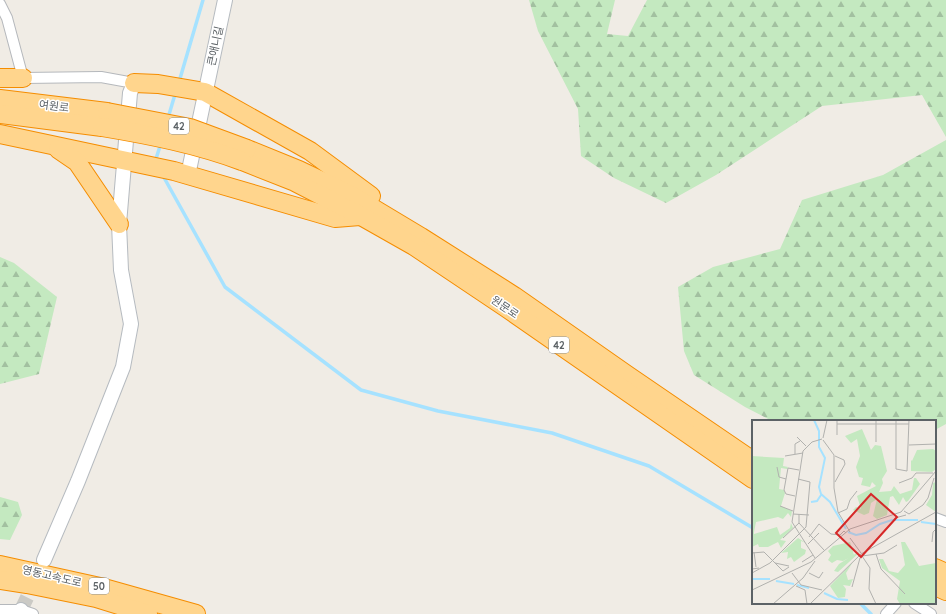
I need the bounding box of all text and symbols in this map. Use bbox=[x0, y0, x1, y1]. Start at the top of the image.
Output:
street label: 큰애니길 bbox=[204, 25, 226, 67]
street label: 여원로 bbox=[38, 97, 70, 115]
road number: 42 bbox=[169, 118, 189, 134]
street label: 원문로 bbox=[488, 293, 522, 321]
road number: 42 bbox=[549, 337, 569, 353]
inset map bbox=[752, 420, 936, 604]
street label: 영동고속도로 bbox=[21, 562, 83, 590]
road number: 50 bbox=[89, 578, 109, 594]

